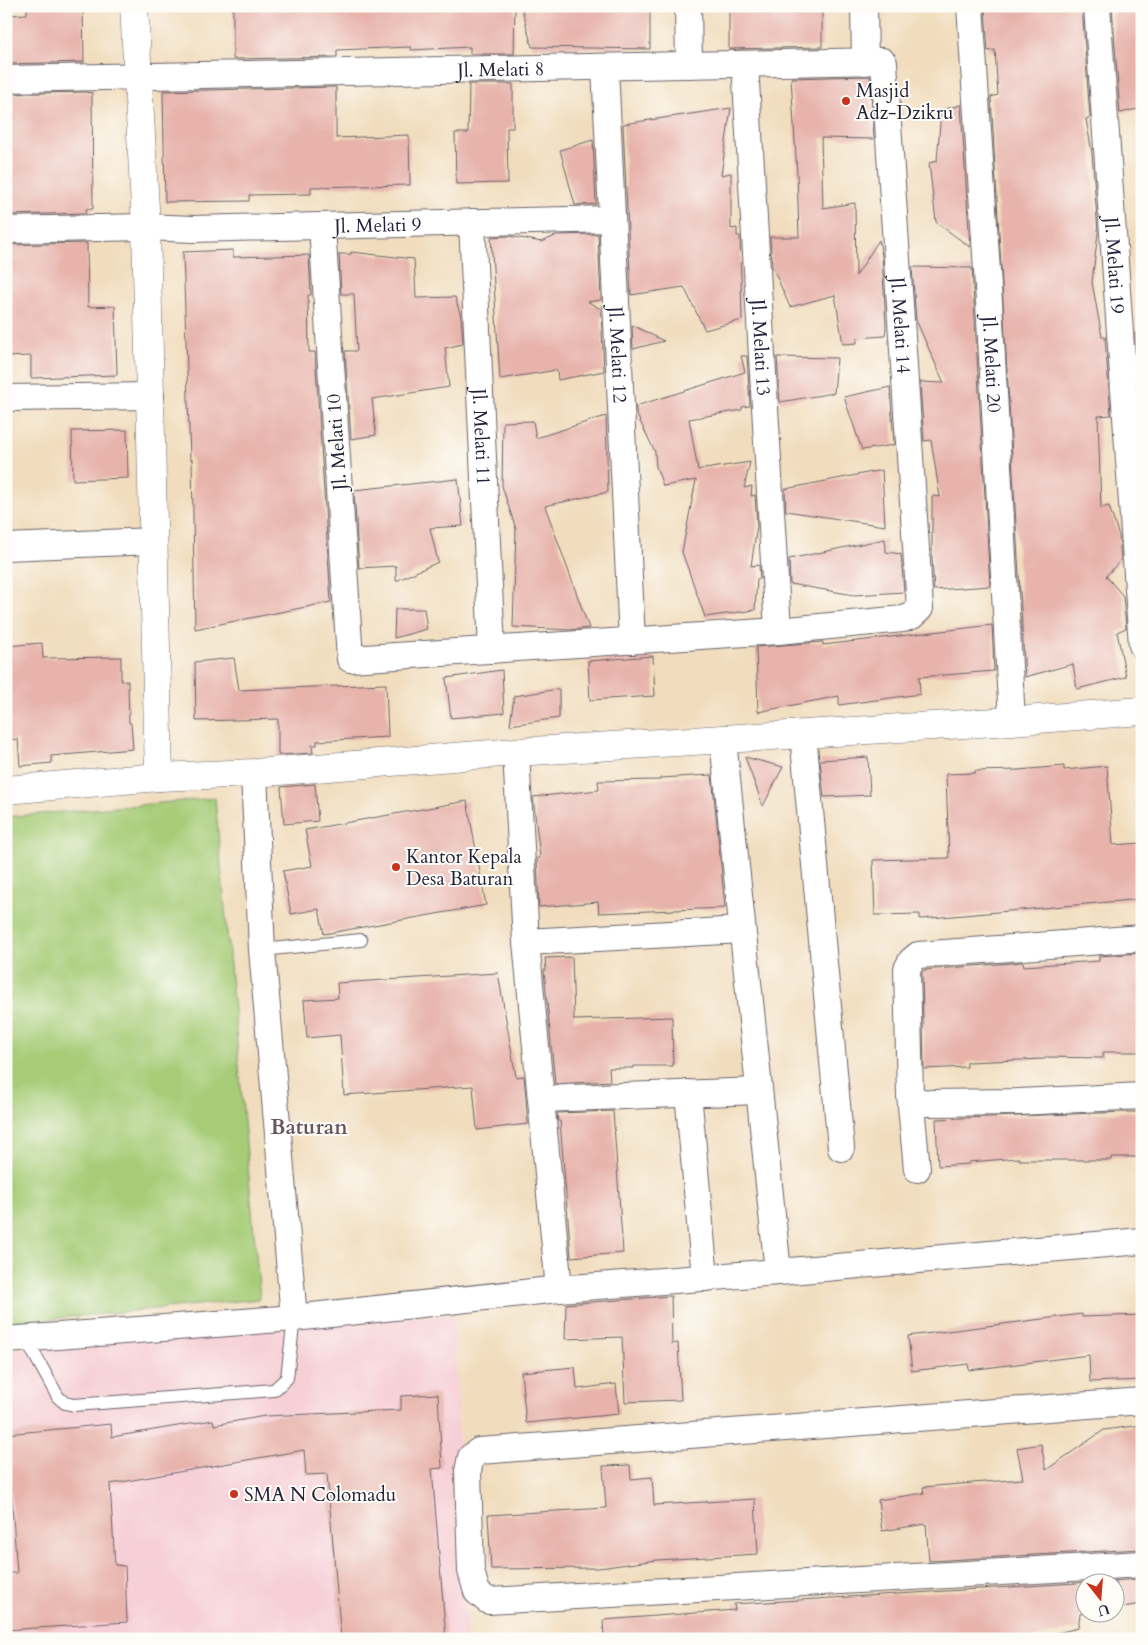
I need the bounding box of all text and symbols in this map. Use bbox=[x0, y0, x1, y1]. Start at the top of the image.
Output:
street label: Jl. Melati 8 bbox=[454, 56, 545, 84]
place label: Masjid Adz-Dzikru bbox=[856, 78, 953, 126]
marker: Masjid Adz-Dzikru bbox=[840, 95, 852, 107]
street label: Jl. Melati 9 bbox=[331, 212, 422, 240]
street label: Jl. Melati 19 bbox=[1098, 213, 1131, 315]
street label: Jl. Melati 14 bbox=[884, 273, 917, 375]
street label: Jl. Melati 13 bbox=[745, 296, 776, 397]
street label: Jl. Melati 12 bbox=[602, 303, 633, 404]
street label: Jl. Melati 20 bbox=[976, 312, 1007, 414]
street label: Jl. Melati 11 bbox=[466, 385, 496, 486]
street label: Jl. Melati 10 bbox=[321, 393, 354, 494]
place label: Kantor Kepala Desa Baturan bbox=[406, 844, 522, 892]
marker: Kantor Kepala Desa Baturan bbox=[390, 861, 402, 873]
district label: Baturan bbox=[270, 1113, 348, 1142]
place label: SMA N Colomadu bbox=[244, 1482, 396, 1508]
marker: SMA N Colomadu bbox=[228, 1488, 240, 1500]
north arrow bbox=[1076, 1572, 1126, 1622]
text: U bbox=[1095, 1599, 1112, 1621]

